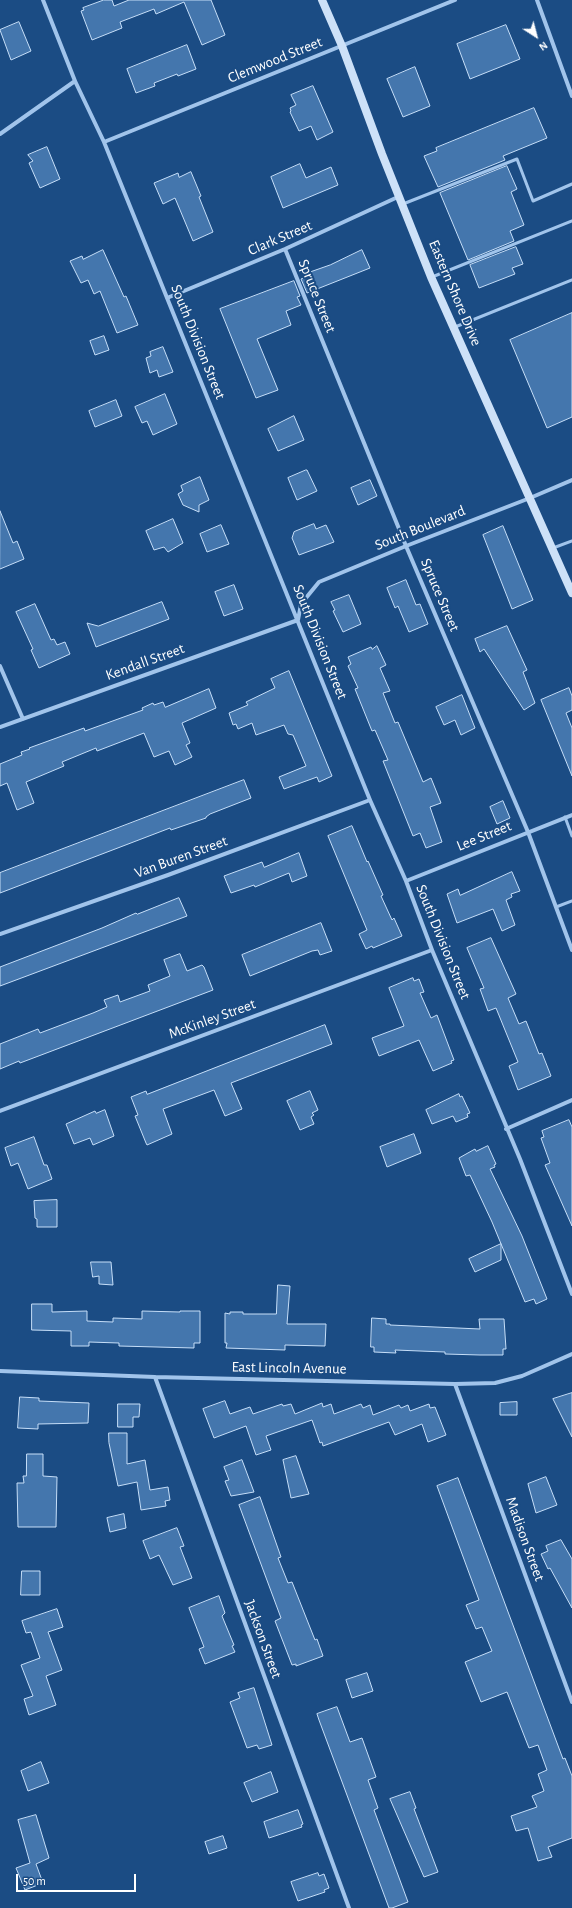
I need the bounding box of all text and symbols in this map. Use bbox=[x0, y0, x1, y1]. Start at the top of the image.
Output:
north arrow bbox=[516, 16, 556, 56]
street label: Clemwood Street bbox=[225, 33, 325, 87]
text: N bbox=[537, 39, 550, 53]
street label: Clark Street bbox=[245, 216, 315, 260]
street label: Eastern Shore Drive bbox=[425, 237, 485, 349]
street label: Spruce Street bbox=[294, 257, 340, 335]
street label: South Division Street bbox=[167, 282, 229, 402]
street label: South Boulevard bbox=[372, 502, 468, 554]
street label: Spruce Street bbox=[417, 556, 463, 634]
street label: South Division Street bbox=[289, 582, 351, 702]
street label: Kendall Street bbox=[103, 639, 187, 685]
street label: Lee Street bbox=[454, 817, 514, 855]
street label: Van Buren Street bbox=[132, 832, 230, 882]
street label: South Division Street bbox=[412, 882, 474, 1002]
street label: McKinley Street bbox=[166, 995, 258, 1043]
street label: East Lincoln Avenue bbox=[231, 1358, 347, 1378]
street label: Madison Street bbox=[501, 1494, 549, 1584]
street label: Jackson Street bbox=[240, 1597, 286, 1681]
scale bar bbox=[18, 1866, 138, 1892]
text: 50 m bbox=[23, 1875, 46, 1887]

